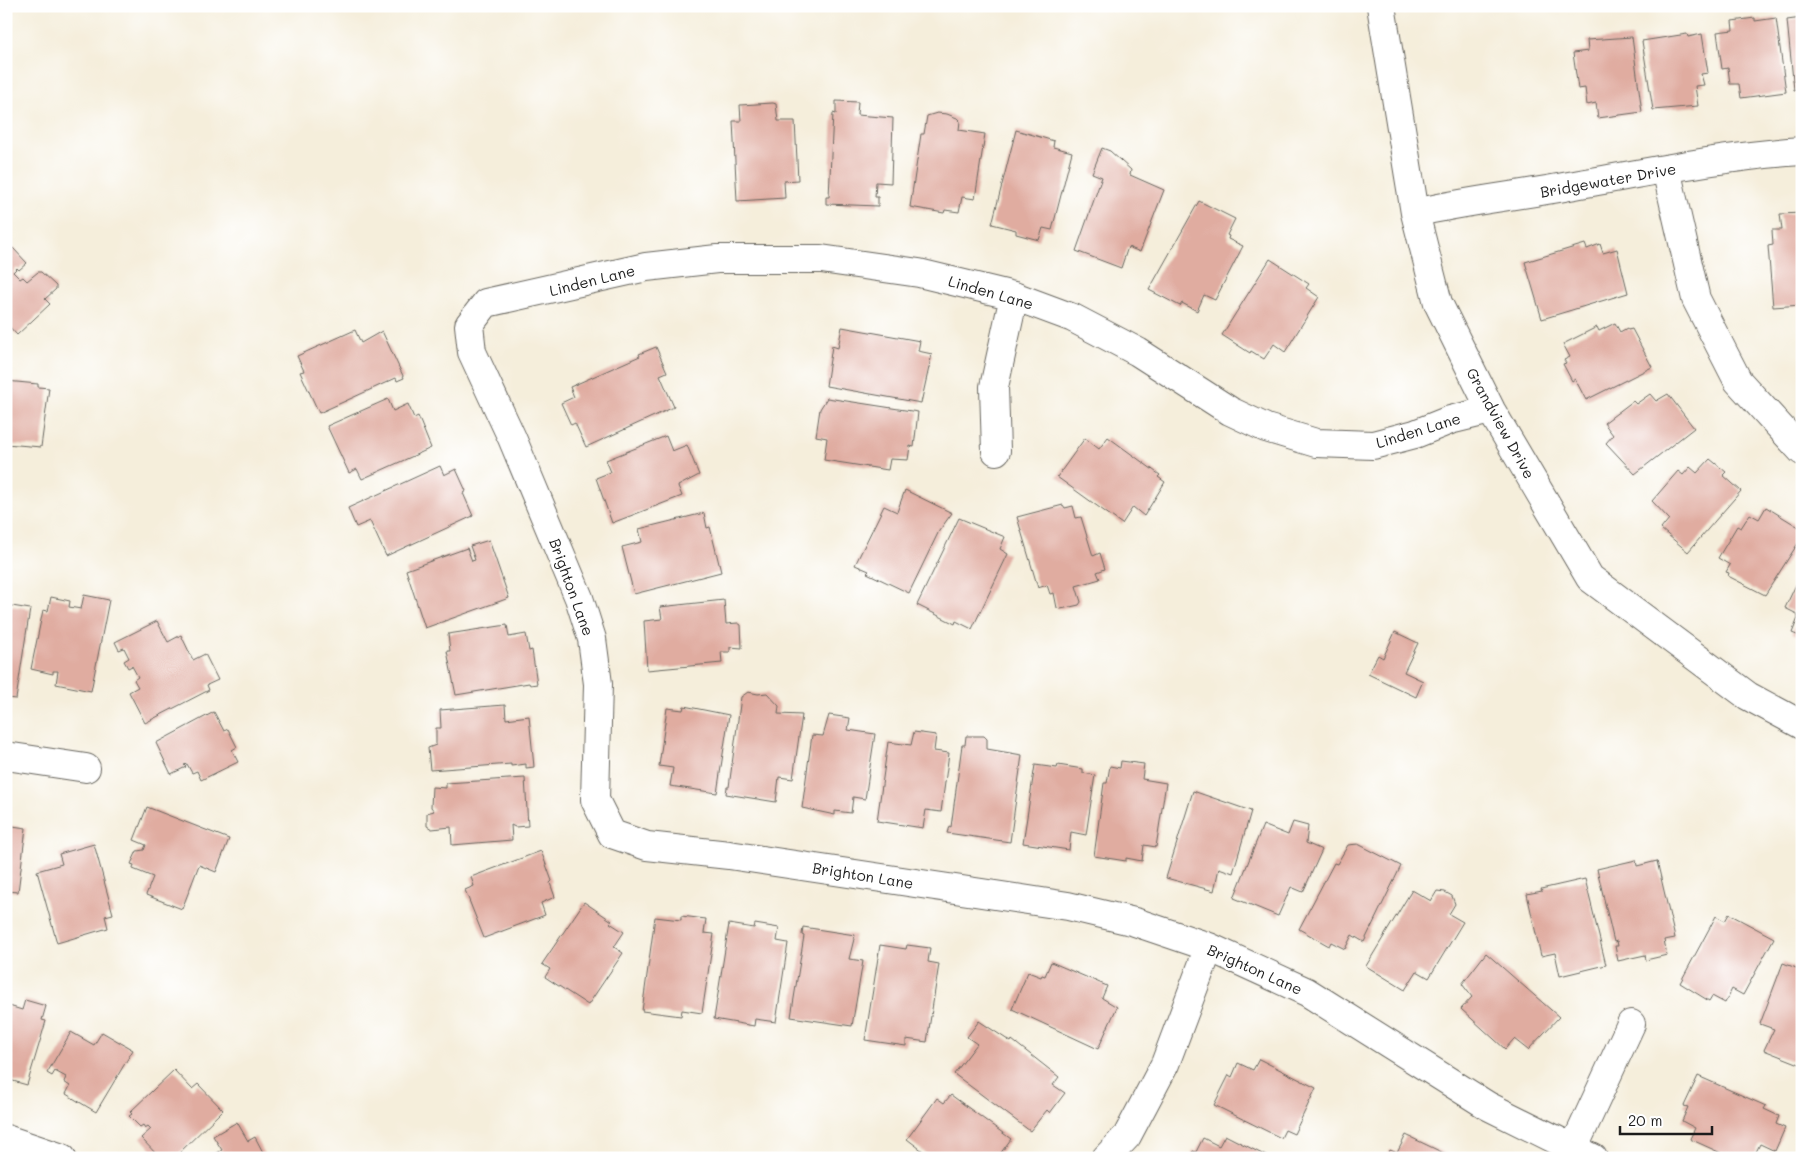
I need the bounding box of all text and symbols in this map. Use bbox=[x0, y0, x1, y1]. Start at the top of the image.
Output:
street label: Bridgewater Drive bbox=[1538, 158, 1678, 202]
street label: Linden Lane bbox=[547, 260, 637, 300]
street label: Linden Lane bbox=[946, 270, 1036, 314]
street label: Grandview Drive bbox=[1462, 364, 1540, 482]
street label: Linden Lane bbox=[1373, 408, 1463, 452]
street label: Brighton Lane bbox=[545, 536, 599, 638]
street label: Brighton Lane bbox=[811, 857, 915, 893]
street label: Brighton Lane bbox=[1204, 939, 1306, 999]
scale bar bbox=[1620, 1104, 1713, 1136]
text: 20 m bbox=[1628, 1110, 1662, 1130]

